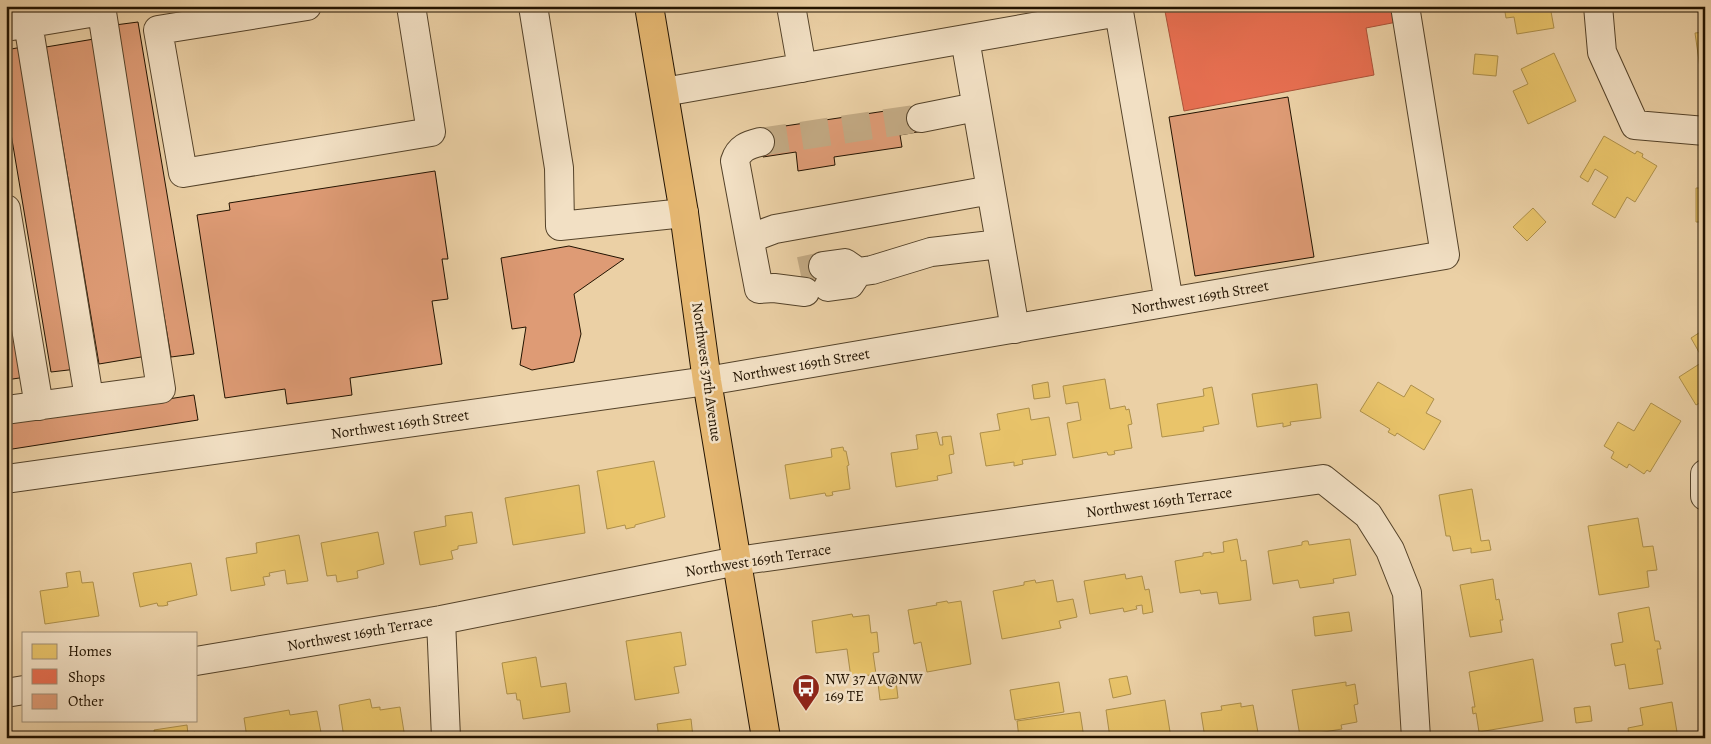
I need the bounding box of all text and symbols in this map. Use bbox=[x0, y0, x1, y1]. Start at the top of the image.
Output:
street label: Northwest 169th Street bbox=[1130, 275, 1270, 319]
street label: Northwest 37th Avenue bbox=[687, 301, 727, 443]
street label: Northwest 169th Street bbox=[731, 343, 871, 387]
street label: Northwest 169th Street bbox=[330, 404, 470, 444]
street label: Northwest 169th Terrace bbox=[1085, 482, 1234, 522]
street label: Northwest 169th Terrace bbox=[684, 539, 833, 581]
street label: Northwest 169th Terrace bbox=[286, 610, 435, 656]
legend bbox=[22, 632, 198, 722]
text: Homes bbox=[68, 641, 112, 661]
text: Shops bbox=[68, 667, 105, 687]
place label: NW 37 AV@NW 169 TE bbox=[825, 669, 923, 706]
bus stop icon: NW 37 AV@NW 169 TE bbox=[791, 673, 821, 712]
text: Other bbox=[68, 691, 104, 711]

